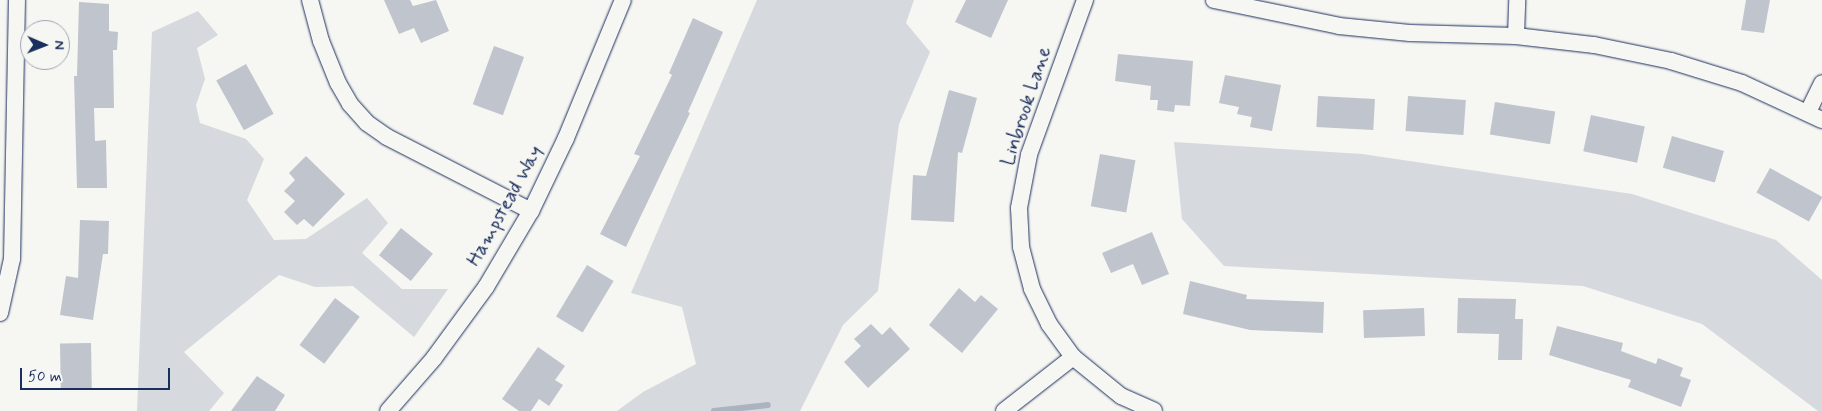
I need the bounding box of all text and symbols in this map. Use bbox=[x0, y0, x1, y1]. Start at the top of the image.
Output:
north arrow bbox=[20, 20, 70, 70]
text: N bbox=[50, 40, 68, 50]
street label: Linbrook Lane bbox=[996, 44, 1056, 168]
street label: Hampstead Way bbox=[461, 140, 549, 272]
scale bar bbox=[22, 358, 172, 390]
text: 50 m bbox=[28, 367, 62, 387]

